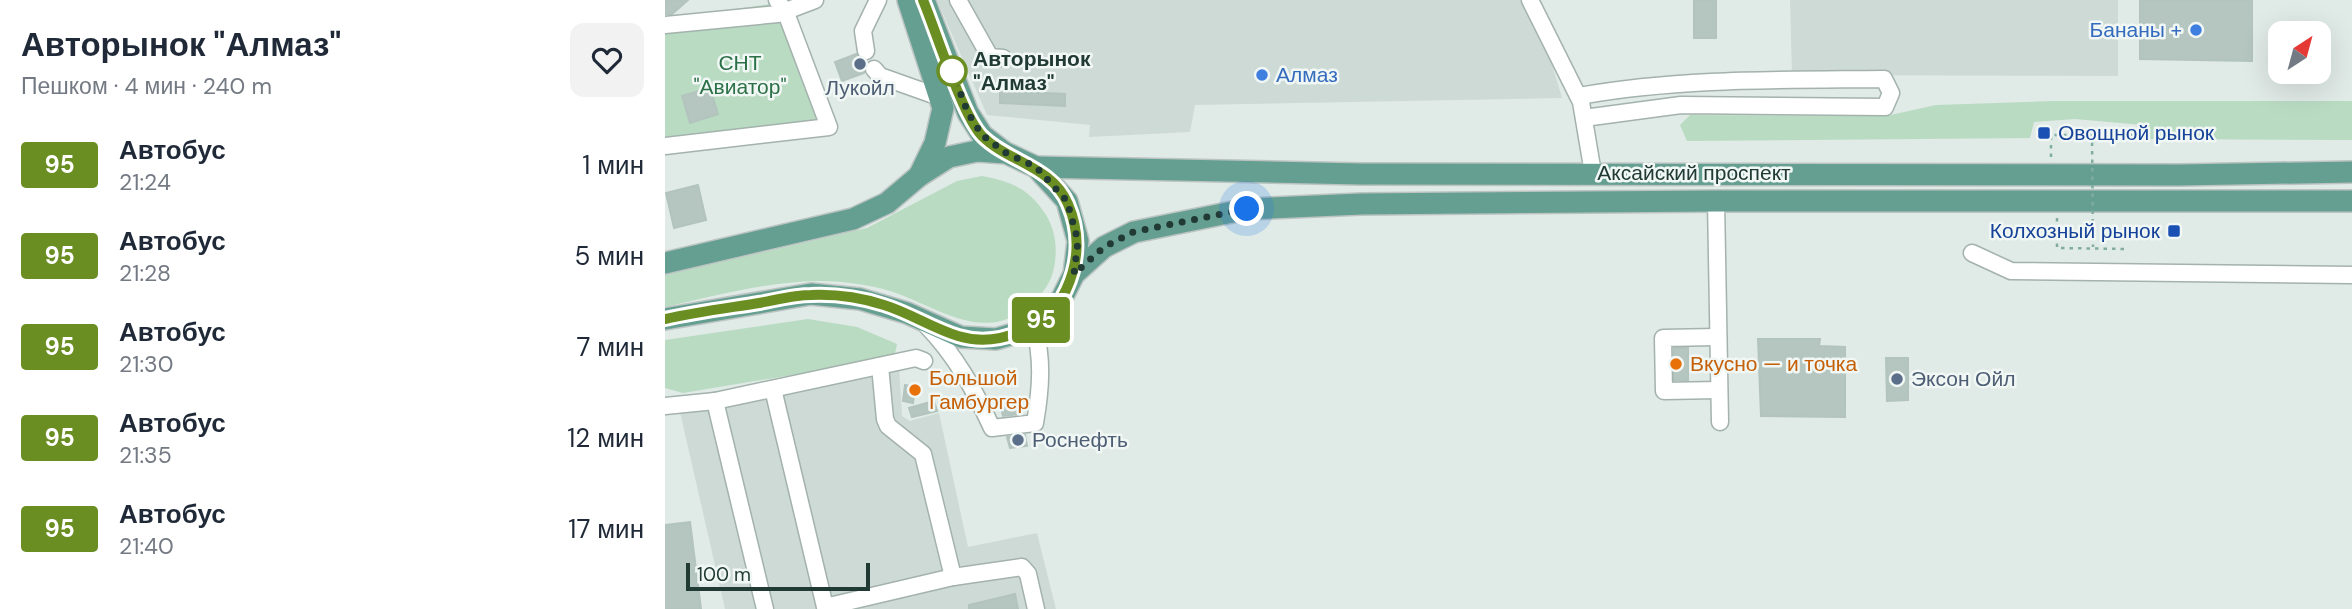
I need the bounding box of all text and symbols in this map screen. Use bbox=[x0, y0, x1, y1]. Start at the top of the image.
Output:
place label: Бананы + bbox=[2089, 16, 2182, 44]
north arrow bbox=[2268, 21, 2331, 84]
map controls bbox=[2268, 21, 2331, 84]
marker: Бананы + bbox=[2188, 22, 2204, 38]
text: Авторынок "Алмаз" bbox=[21, 23, 341, 66]
button: heart bbox=[570, 23, 644, 97]
place label: Авторынок "Алмаз" bbox=[973, 45, 1091, 97]
park label: СНТ "Авиатор" bbox=[693, 49, 787, 101]
marker: Лукойл bbox=[852, 56, 868, 72]
marker: Авторынок "Алмаз" bbox=[937, 56, 967, 86]
place label: Алмаз bbox=[1276, 61, 1338, 89]
marker: Алмаз bbox=[1254, 67, 1270, 83]
text: Пешком · 4 мин · 240 m bbox=[21, 71, 272, 101]
place label: Лукойл bbox=[825, 74, 895, 102]
place label: Овощной рынок bbox=[2058, 119, 2215, 147]
marker: Овощной рынок bbox=[2036, 125, 2052, 141]
text: Автобус bbox=[119, 133, 226, 167]
text: 1 мин bbox=[582, 148, 644, 182]
text: 95 bbox=[44, 149, 75, 180]
street label: Аксайский проспект bbox=[1597, 159, 1791, 187]
text: 21:24 bbox=[119, 167, 171, 197]
your location bbox=[1229, 191, 1264, 226]
place label: Колхозный рынок bbox=[1990, 217, 2161, 245]
marker: Колхозный рынок bbox=[2166, 223, 2182, 239]
text: Автобус bbox=[119, 224, 226, 258]
text: 5 мин bbox=[574, 239, 644, 273]
text: 95 bbox=[44, 240, 75, 271]
text: 21:28 bbox=[119, 258, 171, 288]
line badge: 95 bbox=[1009, 297, 1073, 343]
text: 95 bbox=[1026, 304, 1056, 335]
text: Автобус bbox=[119, 315, 226, 349]
text: 7 мин bbox=[576, 330, 644, 364]
text: 95 bbox=[44, 331, 75, 362]
text: 21:30 bbox=[119, 349, 173, 379]
place label: Вкусно — и точка bbox=[1690, 350, 1857, 378]
marker: Вкусно — и точка bbox=[1668, 356, 1684, 372]
place label: Большой Гамбургер bbox=[929, 364, 1029, 416]
place label: Эксон Ойл bbox=[1911, 365, 2015, 393]
marker: Эксон Ойл bbox=[1889, 371, 1905, 387]
marker: Большой Гамбургер bbox=[907, 382, 923, 398]
text: Автобус bbox=[119, 406, 226, 440]
text: 12 мин bbox=[567, 421, 644, 455]
text: 95 bbox=[44, 422, 75, 453]
place label: Роснефть bbox=[1032, 426, 1128, 454]
marker: Роснефть bbox=[1010, 432, 1026, 448]
text: 21:35 bbox=[119, 440, 172, 470]
text: Автобус bbox=[119, 497, 226, 531]
text: 17 мин bbox=[568, 512, 644, 546]
text: 95 bbox=[44, 513, 75, 544]
text: 21:40 bbox=[119, 531, 174, 561]
scale bar bbox=[686, 560, 870, 592]
text: 100 m bbox=[697, 562, 751, 587]

